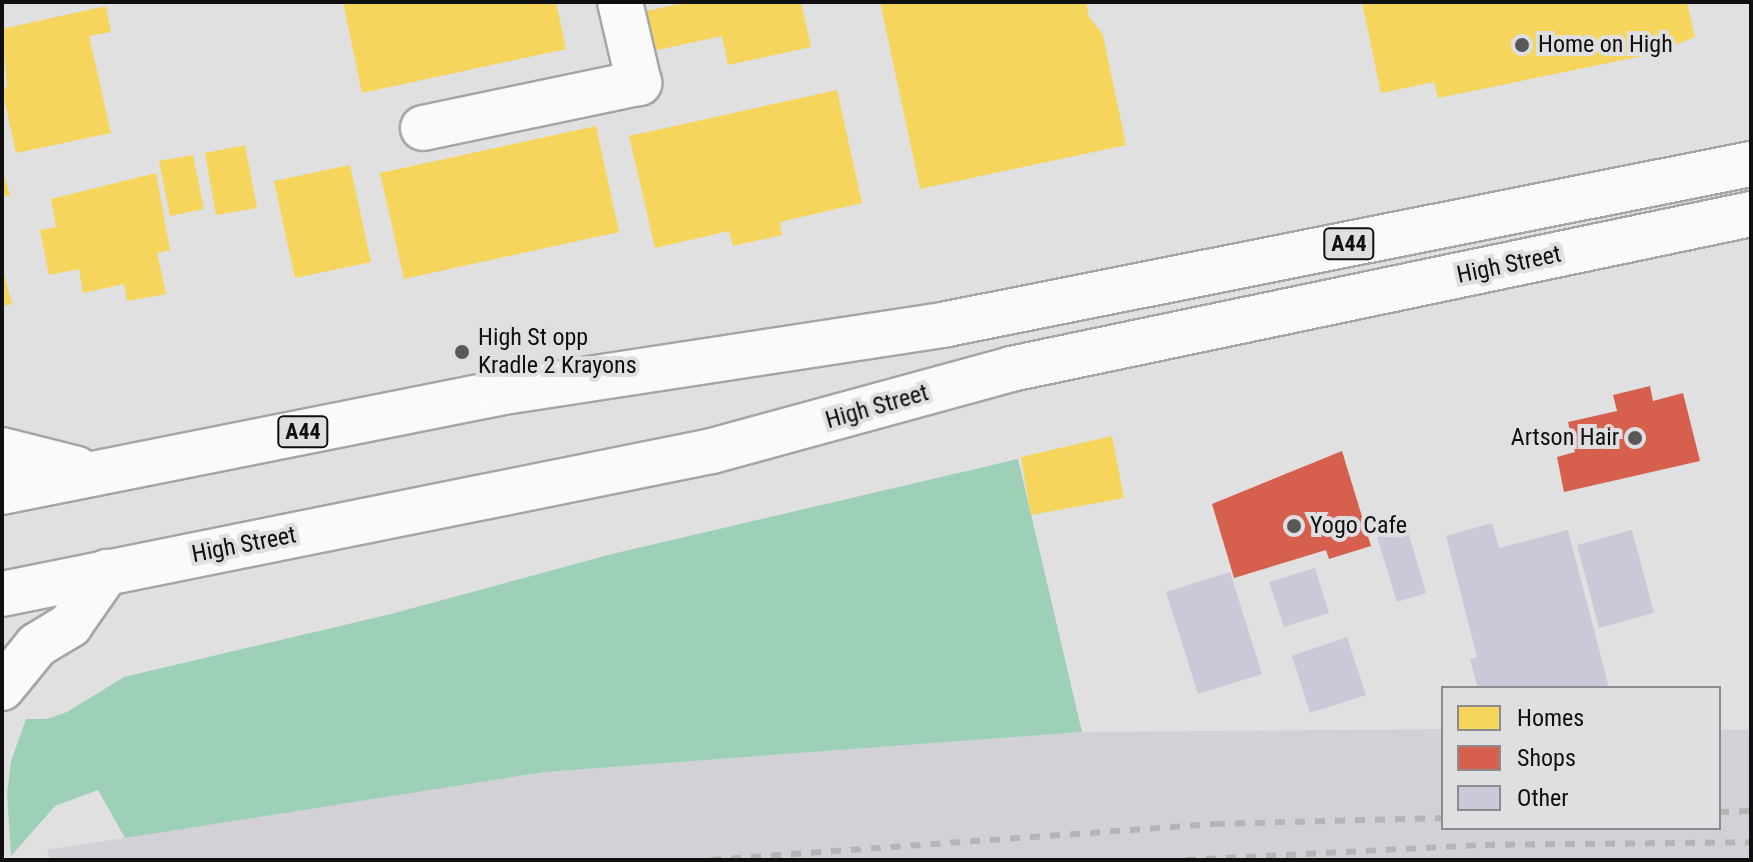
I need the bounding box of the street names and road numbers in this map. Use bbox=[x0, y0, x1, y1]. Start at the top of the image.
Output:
road number: A44 bbox=[1323, 226, 1375, 262]
street label: High Street bbox=[1454, 240, 1564, 290]
street label: High Street bbox=[822, 379, 932, 435]
road number: A44 bbox=[277, 414, 329, 450]
street label: High Street bbox=[189, 521, 299, 569]

